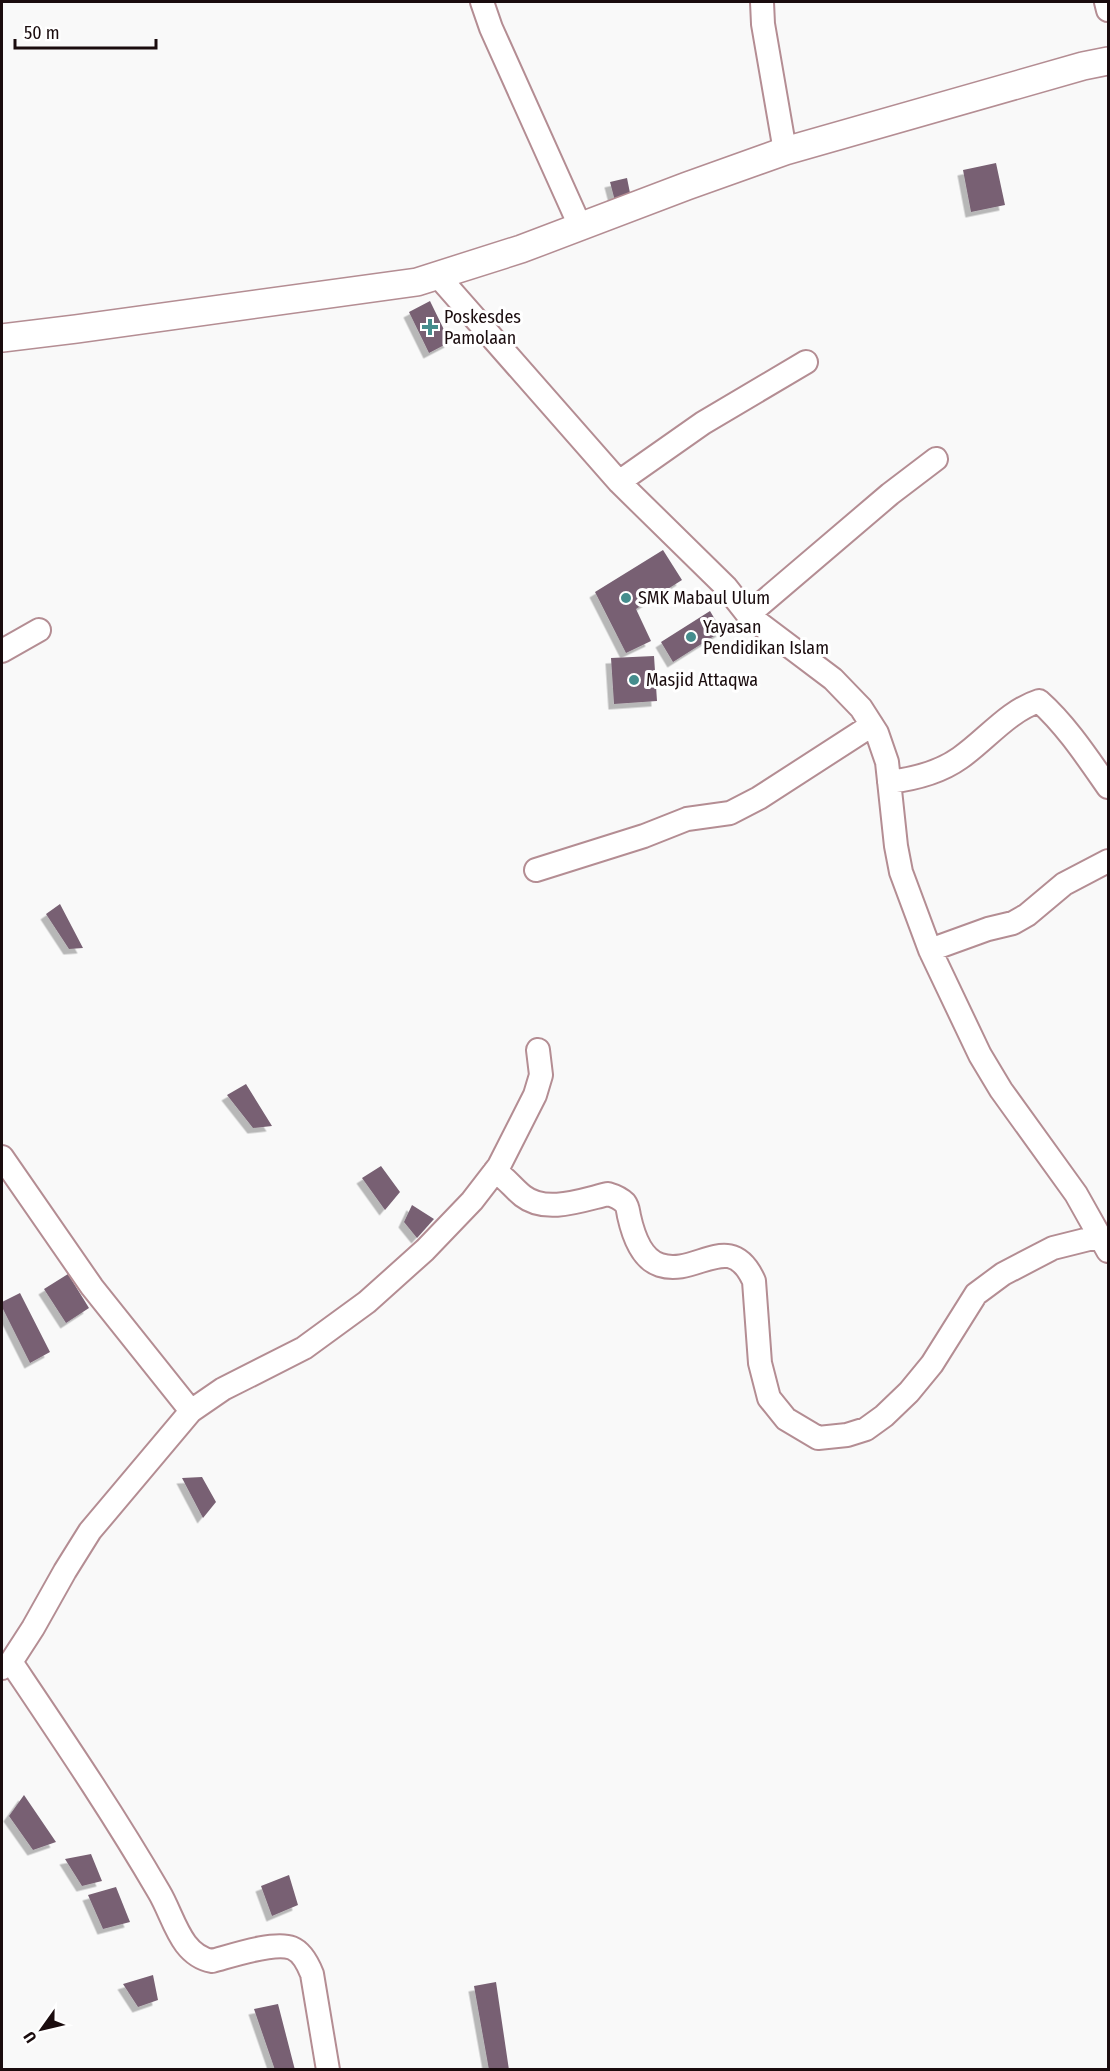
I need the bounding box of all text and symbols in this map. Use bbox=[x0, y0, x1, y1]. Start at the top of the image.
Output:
scale bar bbox=[15, 12, 156, 50]
text: 50 m bbox=[24, 22, 60, 44]
place label: Poskesdes Pamolaan bbox=[444, 306, 521, 349]
marker: Poskesdes Pamolaan bbox=[421, 318, 439, 336]
place label: SMK Mabaul Ulum bbox=[638, 587, 770, 609]
marker: SMK Mabaul Ulum bbox=[619, 591, 633, 605]
place label: Yayasan Pendidikan Islam bbox=[703, 616, 829, 659]
marker: Yayasan Pendidikan Islam bbox=[684, 630, 698, 644]
place label: Masjid Attaqwa bbox=[646, 669, 758, 691]
marker: Masjid Attaqwa bbox=[627, 673, 641, 687]
north arrow bbox=[12, 1999, 72, 2059]
text: U bbox=[19, 2028, 40, 2046]

